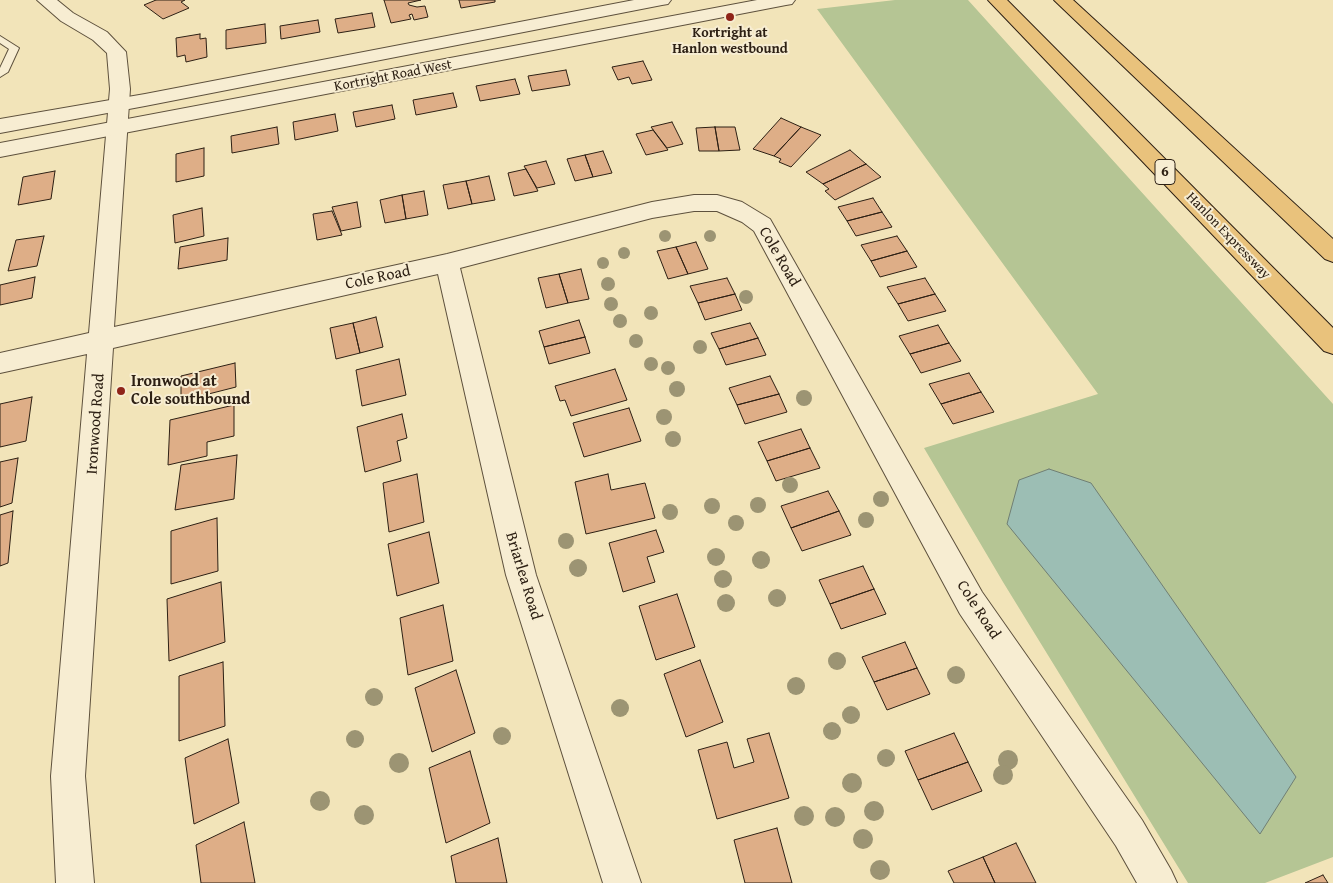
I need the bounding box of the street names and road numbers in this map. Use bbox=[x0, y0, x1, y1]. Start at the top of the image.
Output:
street label: Kortright Road West bbox=[333, 56, 453, 96]
road number: 6 bbox=[1155, 160, 1175, 184]
street label: Hanlon Expressway bbox=[1182, 189, 1274, 283]
street label: Cole Road bbox=[754, 224, 804, 290]
street label: Cole Road bbox=[344, 262, 412, 294]
street label: Ironwood Road bbox=[83, 373, 109, 475]
street label: Briarlea Road bbox=[501, 530, 545, 622]
street label: Cole Road bbox=[952, 577, 1004, 643]

